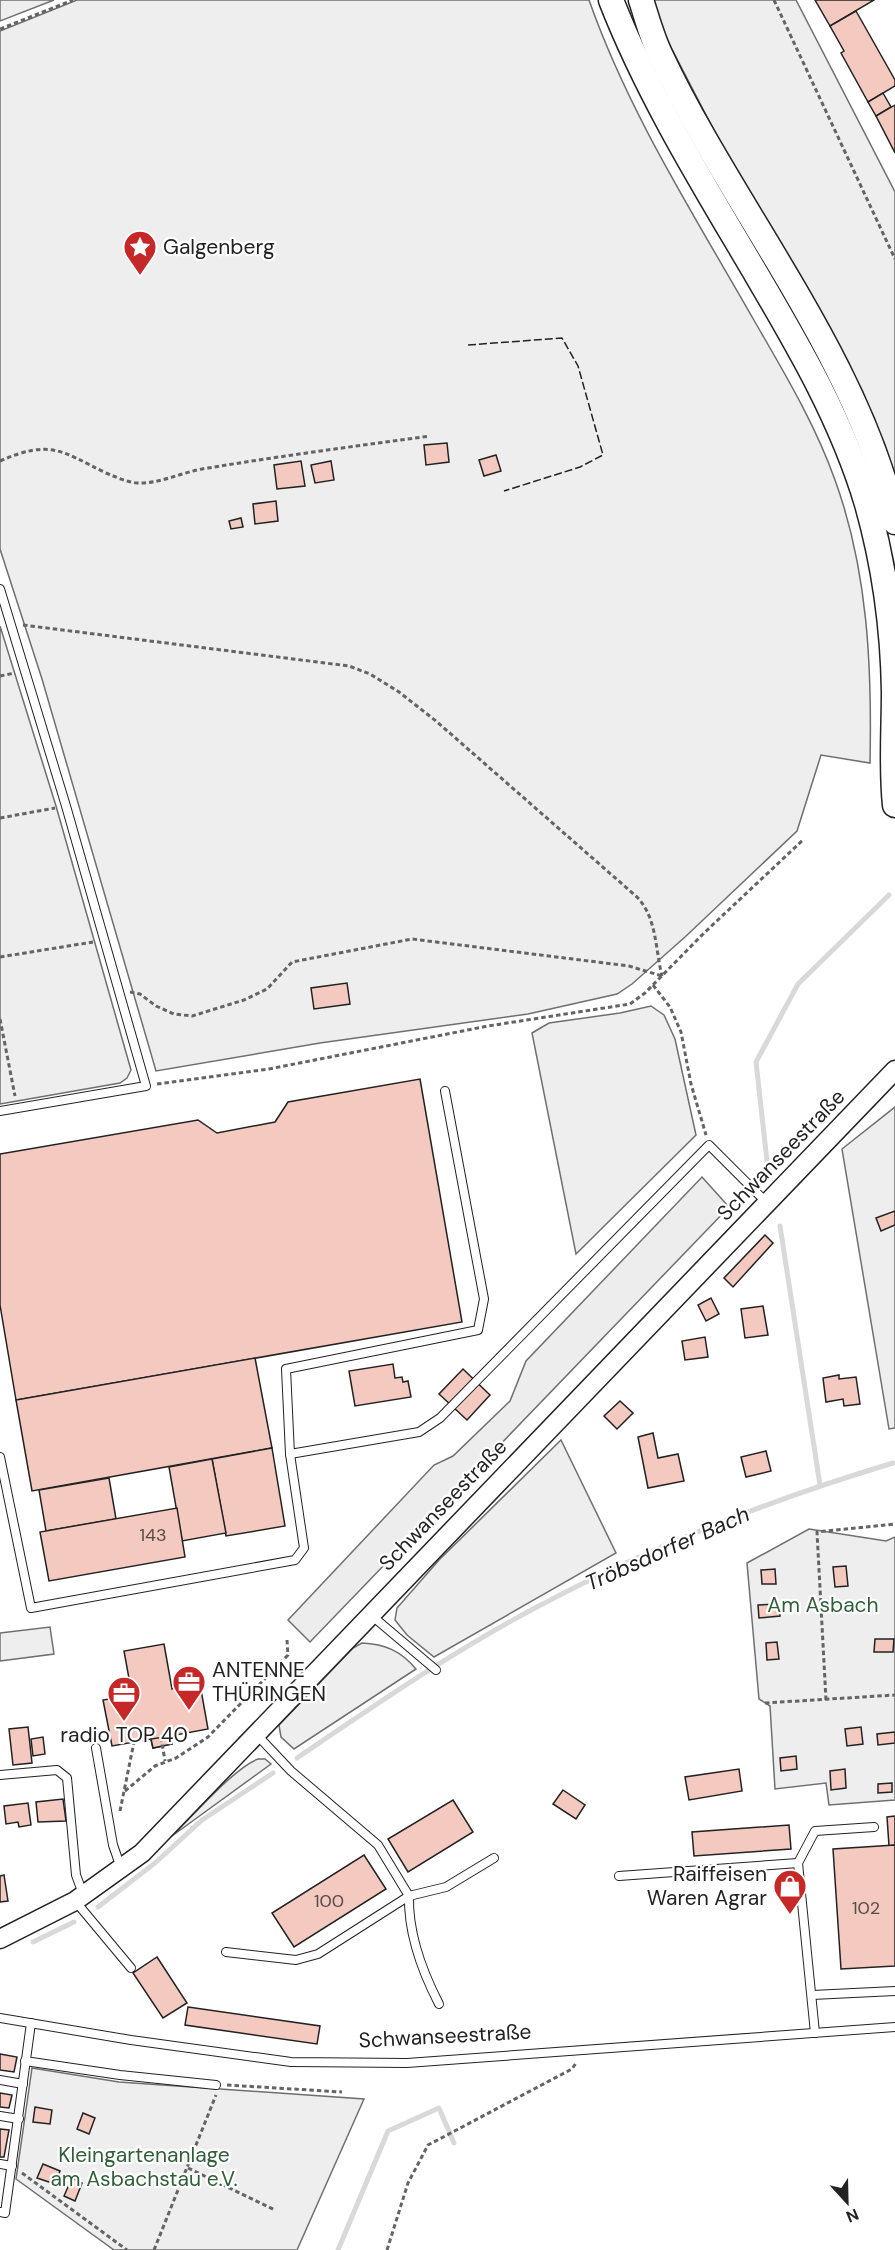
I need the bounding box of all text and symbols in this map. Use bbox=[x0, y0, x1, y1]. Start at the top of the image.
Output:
place icon: Galgenberg bbox=[122, 229, 158, 276]
place label: Galgenberg bbox=[163, 233, 275, 261]
street label: Schwanseestraße bbox=[711, 1083, 851, 1227]
street label: Schwanseestraße bbox=[373, 1433, 513, 1577]
water label: Tröbsdorfer Bach bbox=[580, 1499, 754, 1598]
house number: 143 bbox=[139, 1523, 167, 1547]
park label: Am Asbach bbox=[767, 1591, 879, 1619]
place label: ANTENNE THÜRINGEN bbox=[212, 1656, 326, 1708]
office icon: ANTENNE THÜRINGEN bbox=[171, 1664, 207, 1711]
office icon: radio TOP 40 bbox=[106, 1675, 142, 1722]
place label: radio TOP 40 bbox=[60, 1721, 188, 1749]
place label: Raiffeisen Waren Agrar bbox=[647, 1860, 767, 1912]
shop icon: Raiffeisen Waren Agrar bbox=[772, 1868, 808, 1915]
house number: 100 bbox=[314, 1889, 344, 1913]
house number: 102 bbox=[852, 1896, 880, 1920]
street label: Schwanseestraße bbox=[358, 2017, 532, 2055]
park label: Kleingartenanlage am Asbachstau e.V. bbox=[50, 2141, 238, 2193]
north arrow bbox=[817, 2172, 877, 2232]
text: N bbox=[843, 2204, 862, 2227]

